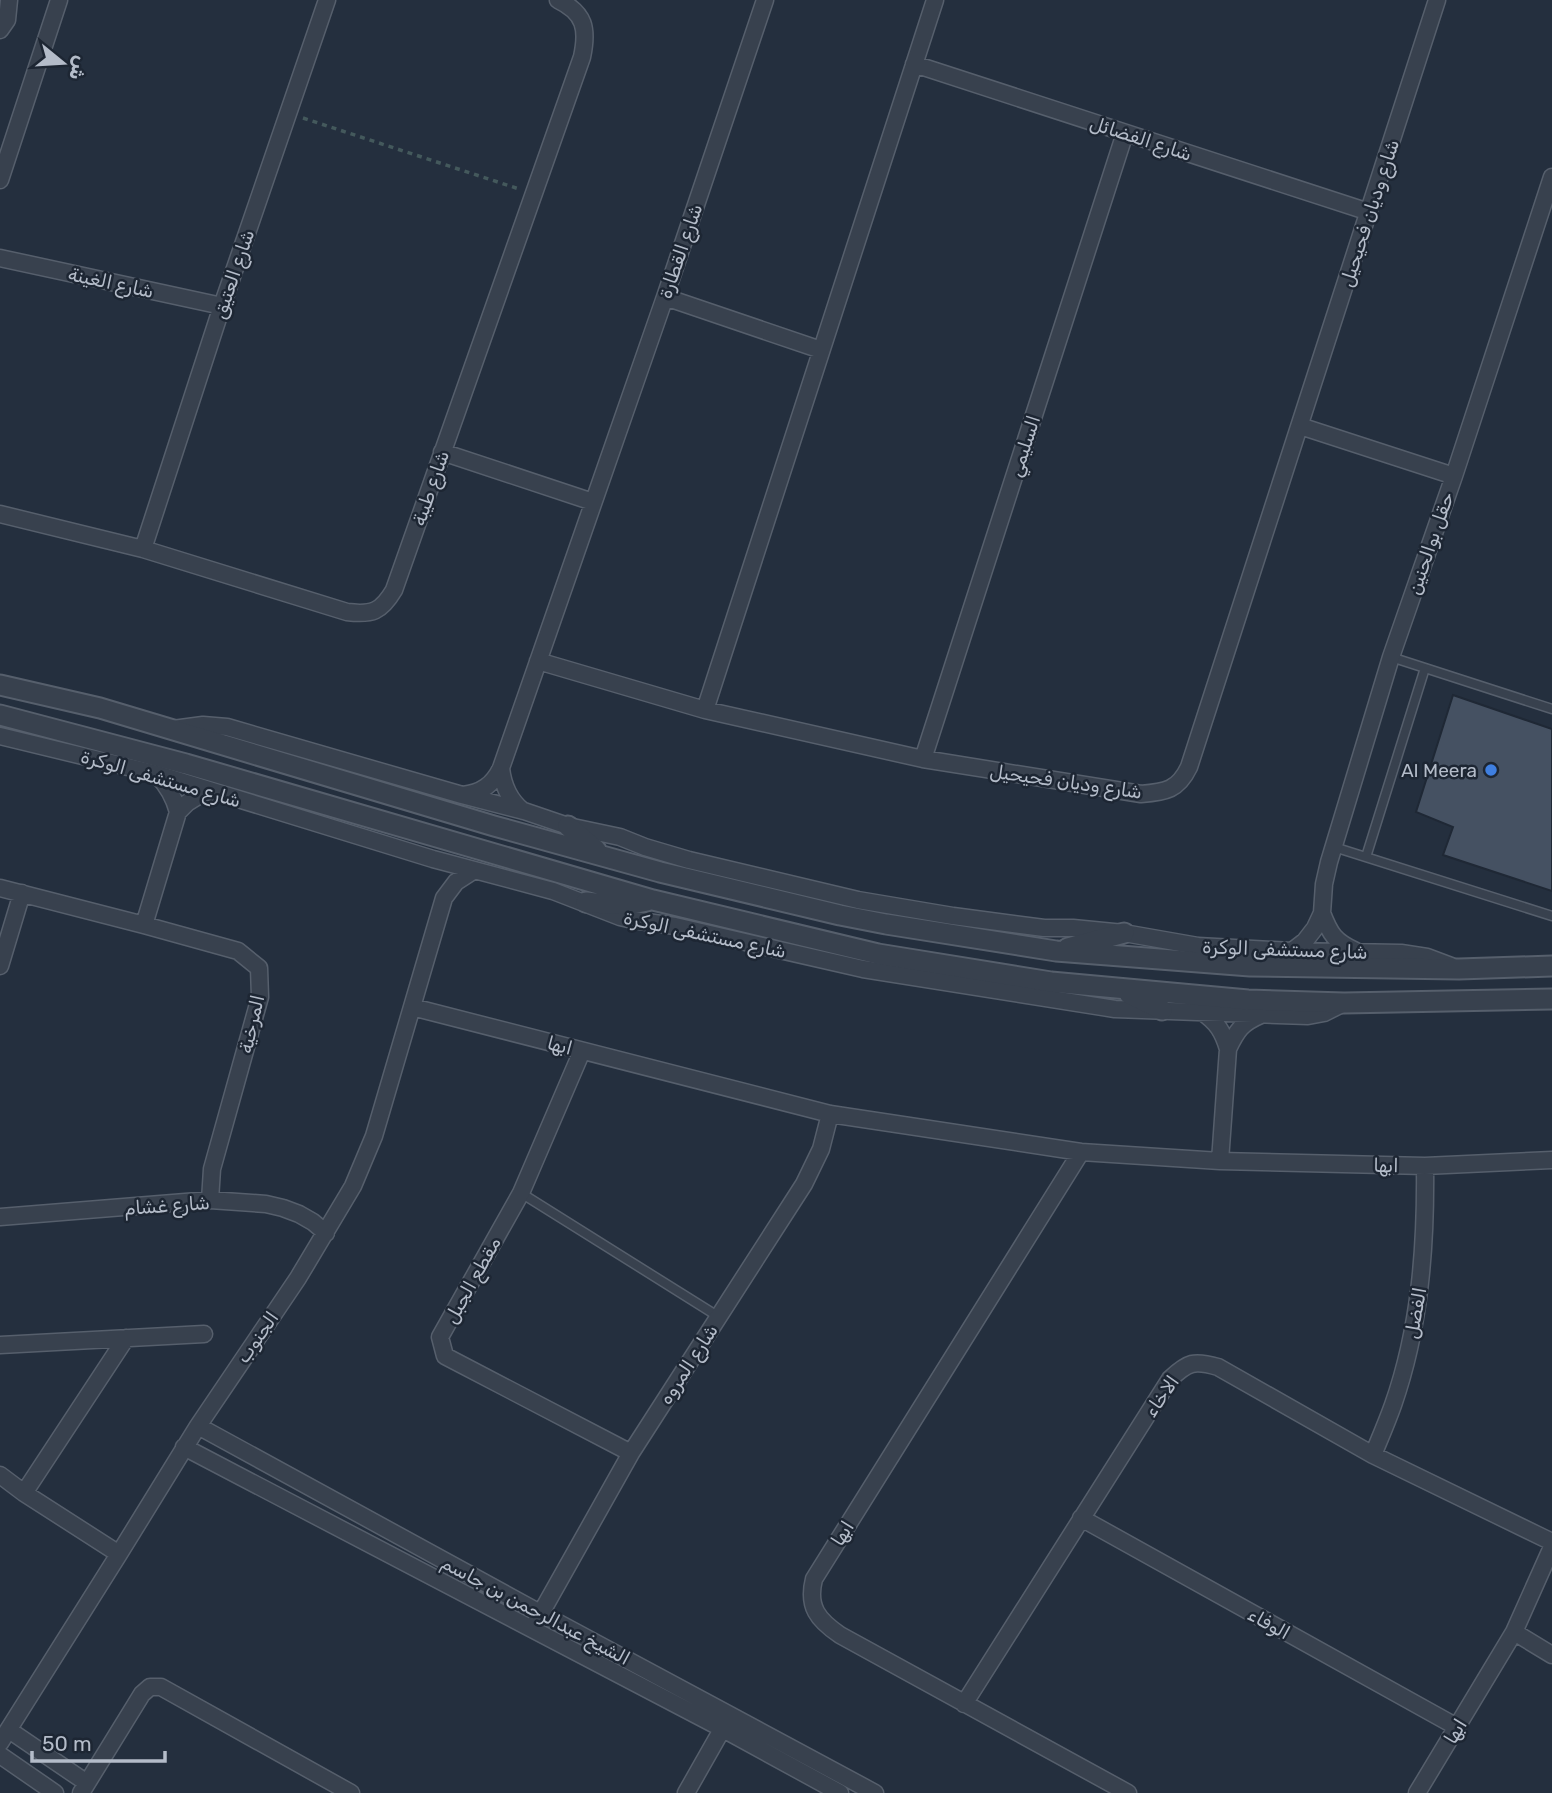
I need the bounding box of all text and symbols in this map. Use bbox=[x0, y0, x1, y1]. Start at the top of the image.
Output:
north arrow bbox=[28, 28, 98, 98]
text: ش bbox=[64, 53, 93, 83]
street label: شارع الفضائل bbox=[1086, 111, 1195, 168]
street label: شارع وديان فحيحيل bbox=[1335, 136, 1406, 290]
street label: شارع القطارة bbox=[654, 201, 709, 302]
street label: شارع العتيق bbox=[207, 227, 261, 322]
street label: شارع الغينة bbox=[65, 262, 156, 305]
street label: السليمي bbox=[1004, 412, 1048, 481]
street label: شارع طيبة bbox=[407, 447, 456, 530]
street label: حقل بوالحنين bbox=[1402, 489, 1459, 598]
street label: شارع مستشفى الوكرة bbox=[77, 745, 244, 814]
street label: شارع وديان فحيحيل bbox=[988, 759, 1144, 806]
place label: Al Meera bbox=[1401, 759, 1477, 782]
marker: Al Meera bbox=[1483, 762, 1499, 778]
street label: شارع مستشفى الوكرة bbox=[621, 906, 788, 965]
street label: شارع مستشفى الوكرة bbox=[1202, 935, 1368, 966]
street label: المرخية bbox=[234, 993, 269, 1056]
street label: ابها bbox=[545, 1031, 575, 1060]
street label: ابها bbox=[1373, 1154, 1399, 1177]
street label: شارع غشام bbox=[123, 1191, 211, 1222]
street label: مقطع الجبل bbox=[439, 1233, 507, 1329]
street label: الفضل bbox=[1400, 1285, 1431, 1341]
street label: الجنوب bbox=[231, 1307, 284, 1368]
street label: شارع المروه bbox=[654, 1320, 725, 1410]
street label: الاخاء bbox=[1139, 1371, 1184, 1422]
street label: ابها bbox=[826, 1516, 859, 1550]
street label: الشيخ عبدالرحمن بن جاسم bbox=[437, 1551, 634, 1672]
street label: الوفاء bbox=[1244, 1602, 1294, 1644]
street label: ابها bbox=[1439, 1714, 1472, 1748]
scale bar bbox=[32, 1720, 164, 1764]
text: 50 m bbox=[42, 1731, 92, 1756]

